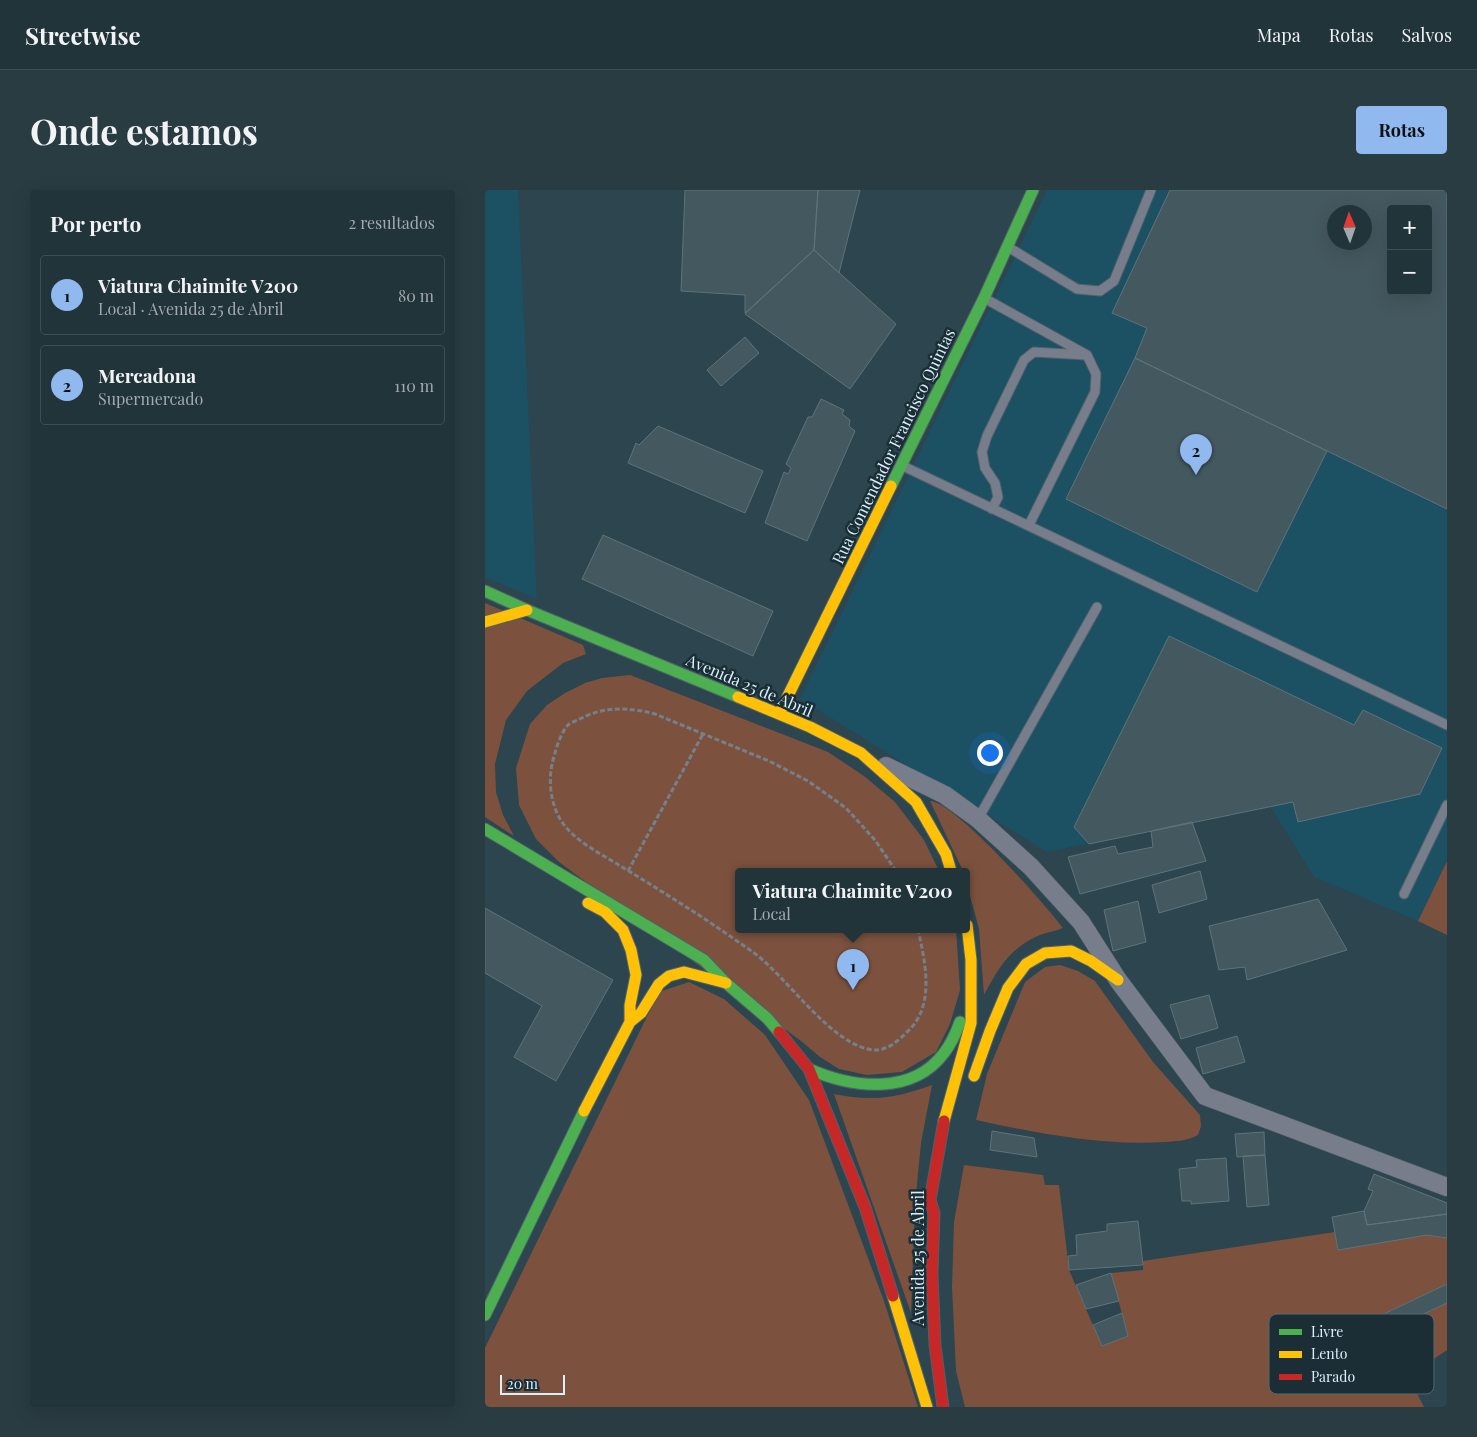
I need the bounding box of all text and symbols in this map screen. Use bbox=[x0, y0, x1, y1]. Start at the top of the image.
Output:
text: Streetwise bbox=[25, 19, 141, 51]
text: Mapa bbox=[1257, 23, 1301, 47]
text: Rotas bbox=[1329, 23, 1374, 47]
text: Salvos bbox=[1402, 23, 1452, 47]
button: Rotas bbox=[1356, 106, 1447, 154]
text: Onde estamos bbox=[30, 107, 258, 154]
north arrow bbox=[1327, 205, 1372, 250]
map controls bbox=[1387, 205, 1432, 295]
button: + bbox=[1387, 205, 1432, 250]
text: Por perto bbox=[50, 209, 141, 237]
text: 2 resultados bbox=[349, 212, 435, 233]
button: − bbox=[1387, 250, 1432, 295]
text: Viatura Chaimite V200 bbox=[98, 272, 298, 298]
text: 1 bbox=[64, 285, 70, 306]
text: 80 m bbox=[398, 285, 434, 306]
text: Local · Avenida 25 de Abril bbox=[98, 298, 284, 319]
street label: Rua Comendador Francisco Quintas bbox=[827, 325, 959, 567]
text: Mercadona bbox=[98, 362, 196, 388]
text: 2 bbox=[63, 375, 71, 396]
text: 110 m bbox=[394, 375, 434, 396]
text: Supermercado bbox=[98, 388, 203, 409]
pin: 2 bbox=[1180, 434, 1212, 475]
street label: Avenida 25 de Abril bbox=[683, 648, 817, 721]
your location bbox=[977, 740, 1003, 766]
popup bbox=[735, 868, 970, 933]
text: Viatura Chaimite V200 bbox=[752, 877, 953, 903]
text: Local bbox=[752, 903, 791, 924]
pin: 1 bbox=[837, 949, 869, 990]
street label: Avenida 25 de Abril bbox=[907, 1190, 928, 1327]
legend bbox=[1269, 1314, 1434, 1394]
text: Livre bbox=[1311, 1322, 1343, 1341]
text: Lento bbox=[1311, 1344, 1348, 1363]
text: Parado bbox=[1311, 1367, 1355, 1386]
scale bar bbox=[500, 1372, 565, 1395]
text: 20 m bbox=[507, 1374, 538, 1393]

